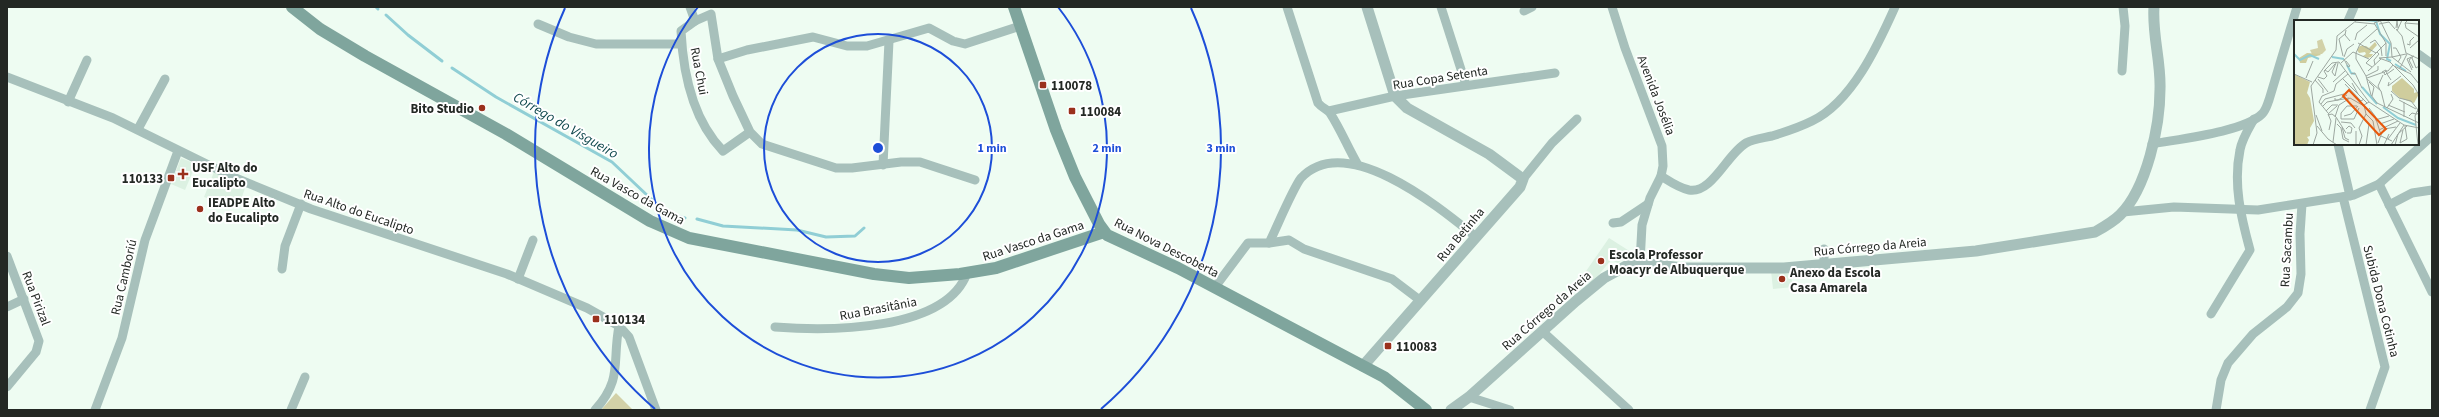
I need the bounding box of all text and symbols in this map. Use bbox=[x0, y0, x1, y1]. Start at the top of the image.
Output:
inset map bbox=[2294, 20, 2419, 145]
street label: Rua Chui bbox=[686, 46, 712, 97]
street label: Avenida Josélia bbox=[1633, 53, 1680, 138]
street label: Rua Copa Setenta bbox=[1391, 62, 1489, 94]
place label: 110078 bbox=[1051, 77, 1092, 95]
marker: 110078 bbox=[1038, 80, 1048, 90]
water label: Córrego do Visgueiro bbox=[509, 88, 622, 164]
place label: Bito Studio bbox=[411, 100, 474, 118]
marker: Bito Studio bbox=[477, 103, 487, 113]
place label: 110084 bbox=[1080, 103, 1121, 121]
marker: 110084 bbox=[1067, 106, 1077, 116]
text: 1 min bbox=[977, 140, 1007, 157]
text: 2 min bbox=[1092, 140, 1122, 157]
text: 3 min bbox=[1206, 140, 1236, 157]
centre of rings bbox=[871, 141, 885, 155]
place label: USF Alto do Eucalipto bbox=[192, 159, 258, 192]
street label: Rua Vasco da Gama bbox=[587, 162, 688, 229]
marker: USF Alto do Eucalipto bbox=[177, 168, 189, 180]
place label: 110133 bbox=[122, 170, 163, 188]
marker: 110133 bbox=[166, 173, 176, 183]
street label: Rua Alto do Eucalipto bbox=[301, 185, 416, 239]
place label: IEADPE Alto do Eucalipto bbox=[208, 194, 279, 227]
marker: IEADPE Alto do Eucalipto bbox=[195, 204, 205, 214]
street label: Rua Betinha bbox=[1433, 204, 1489, 266]
street label: Rua Sacambu bbox=[2276, 212, 2298, 288]
street label: Rua Nova Descoberta bbox=[1111, 214, 1222, 282]
street label: Rua Vasco da Gama bbox=[980, 216, 1086, 266]
street label: Rua Córrego da Areia bbox=[1813, 233, 1927, 261]
street label: Rua Camboriú bbox=[107, 237, 141, 317]
street label: Subida Dona Cotinha bbox=[2358, 243, 2404, 359]
place label: Escola Professor Moacyr de Albuquerque bbox=[1609, 246, 1745, 279]
marker: Escola Professor Moacyr de Albuquerque bbox=[1596, 256, 1606, 266]
place label: Anexo da Escola Casa Amarela bbox=[1789, 264, 1881, 297]
street label: Rua Córrego da Areia bbox=[1498, 267, 1595, 355]
street label: Rua Pirizal bbox=[17, 269, 55, 328]
marker: Anexo da Escola Casa Amarela bbox=[1777, 274, 1787, 284]
street label: Rua Brasitânia bbox=[838, 293, 918, 325]
place label: 110134 bbox=[604, 311, 645, 329]
marker: 110134 bbox=[591, 314, 601, 324]
place label: 110083 bbox=[1396, 338, 1437, 356]
marker: 110083 bbox=[1383, 341, 1393, 351]

